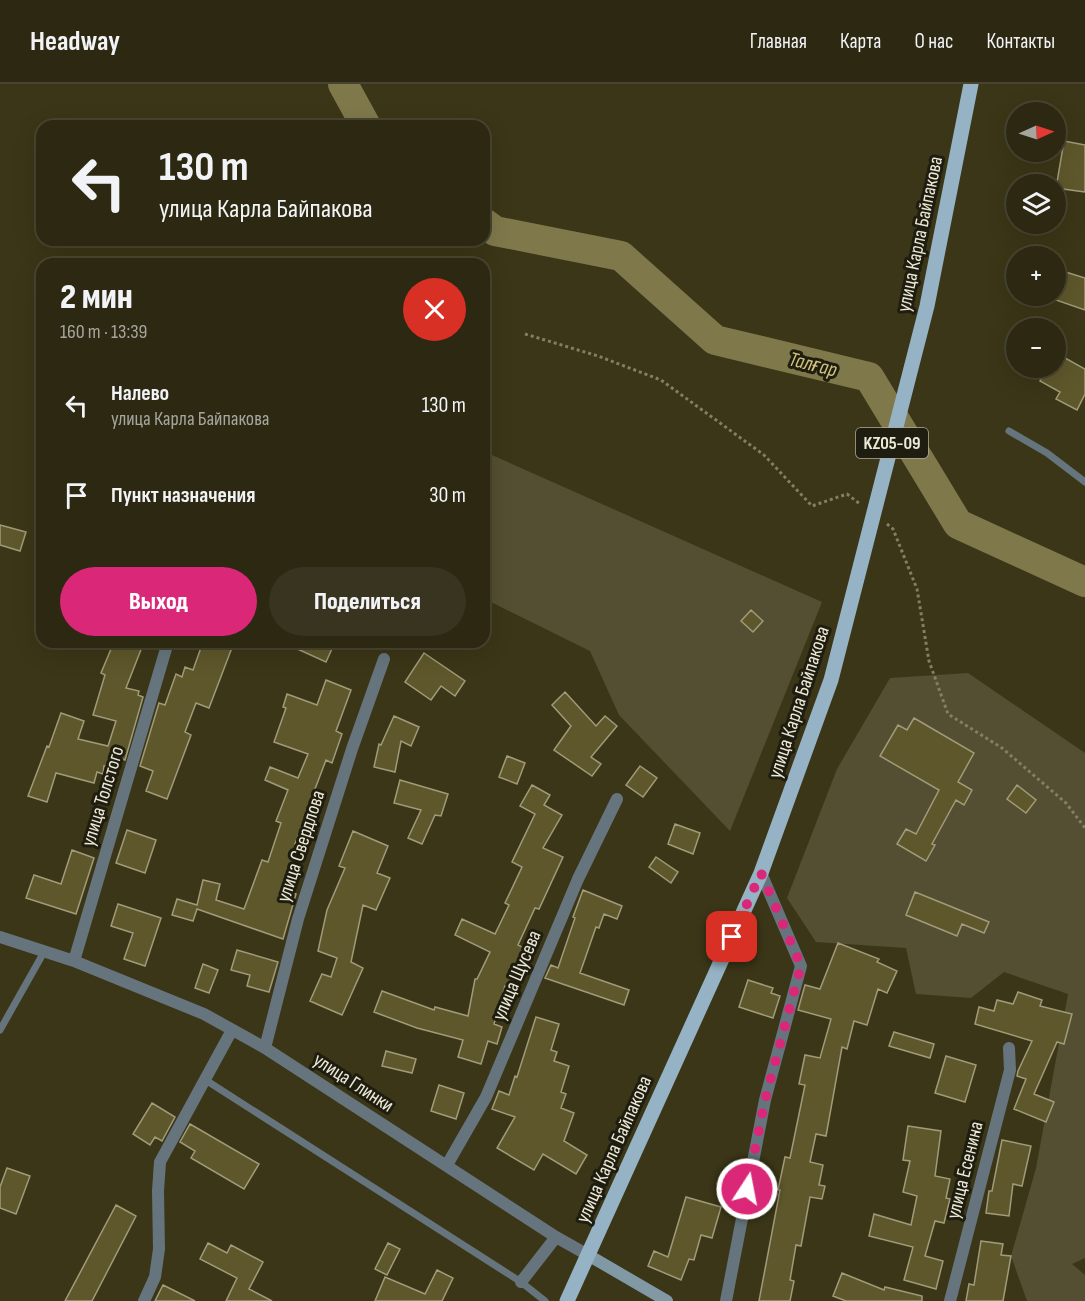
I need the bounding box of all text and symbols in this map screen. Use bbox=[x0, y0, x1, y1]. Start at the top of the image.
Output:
text: Headway bbox=[30, 25, 120, 58]
text: Главная bbox=[750, 29, 807, 54]
text: Карта bbox=[840, 29, 881, 54]
text: О нас bbox=[914, 29, 953, 54]
text: Контакты bbox=[986, 29, 1055, 54]
north arrow bbox=[1006, 102, 1066, 162]
map controls bbox=[1006, 102, 1066, 378]
text: 130 m bbox=[159, 142, 249, 193]
icon: left bbox=[60, 144, 138, 222]
street label: улица Карла Байпакова bbox=[892, 154, 948, 314]
button: layers bbox=[1006, 174, 1066, 234]
text: улица Карла Байпакова bbox=[159, 193, 373, 225]
button: + bbox=[1006, 246, 1066, 306]
text: 2 мин bbox=[60, 276, 133, 319]
button: close bbox=[403, 278, 466, 341]
button: − bbox=[1006, 318, 1066, 378]
text: 160 m · 13:39 bbox=[60, 320, 147, 344]
water label: Талғар bbox=[786, 346, 840, 383]
text: Налево bbox=[111, 380, 169, 407]
icon: left bbox=[60, 389, 93, 422]
text: 130 m bbox=[422, 392, 466, 419]
text: улица Карла Байпакова bbox=[111, 407, 269, 431]
road number: KZ05-09 bbox=[856, 428, 928, 458]
icon: arrive bbox=[60, 479, 93, 512]
text: Пункт назначения bbox=[111, 482, 255, 509]
text: 30 m bbox=[429, 482, 466, 509]
button: Выход bbox=[60, 567, 257, 636]
button: Поделиться bbox=[269, 567, 466, 636]
street label: улица Карла Байпакова bbox=[763, 623, 835, 781]
street label: улица Толстого bbox=[76, 743, 130, 849]
street label: улица Свердлова bbox=[272, 787, 330, 905]
pin bbox=[706, 911, 757, 962]
icon: arrive bbox=[715, 920, 748, 953]
street label: улица Щусева bbox=[487, 927, 547, 1024]
street label: улица Глинки bbox=[309, 1048, 398, 1118]
street label: улица Карла Байпакова bbox=[571, 1072, 657, 1227]
street label: улица Есенина bbox=[941, 1119, 989, 1222]
position arrow bbox=[715, 1157, 779, 1221]

